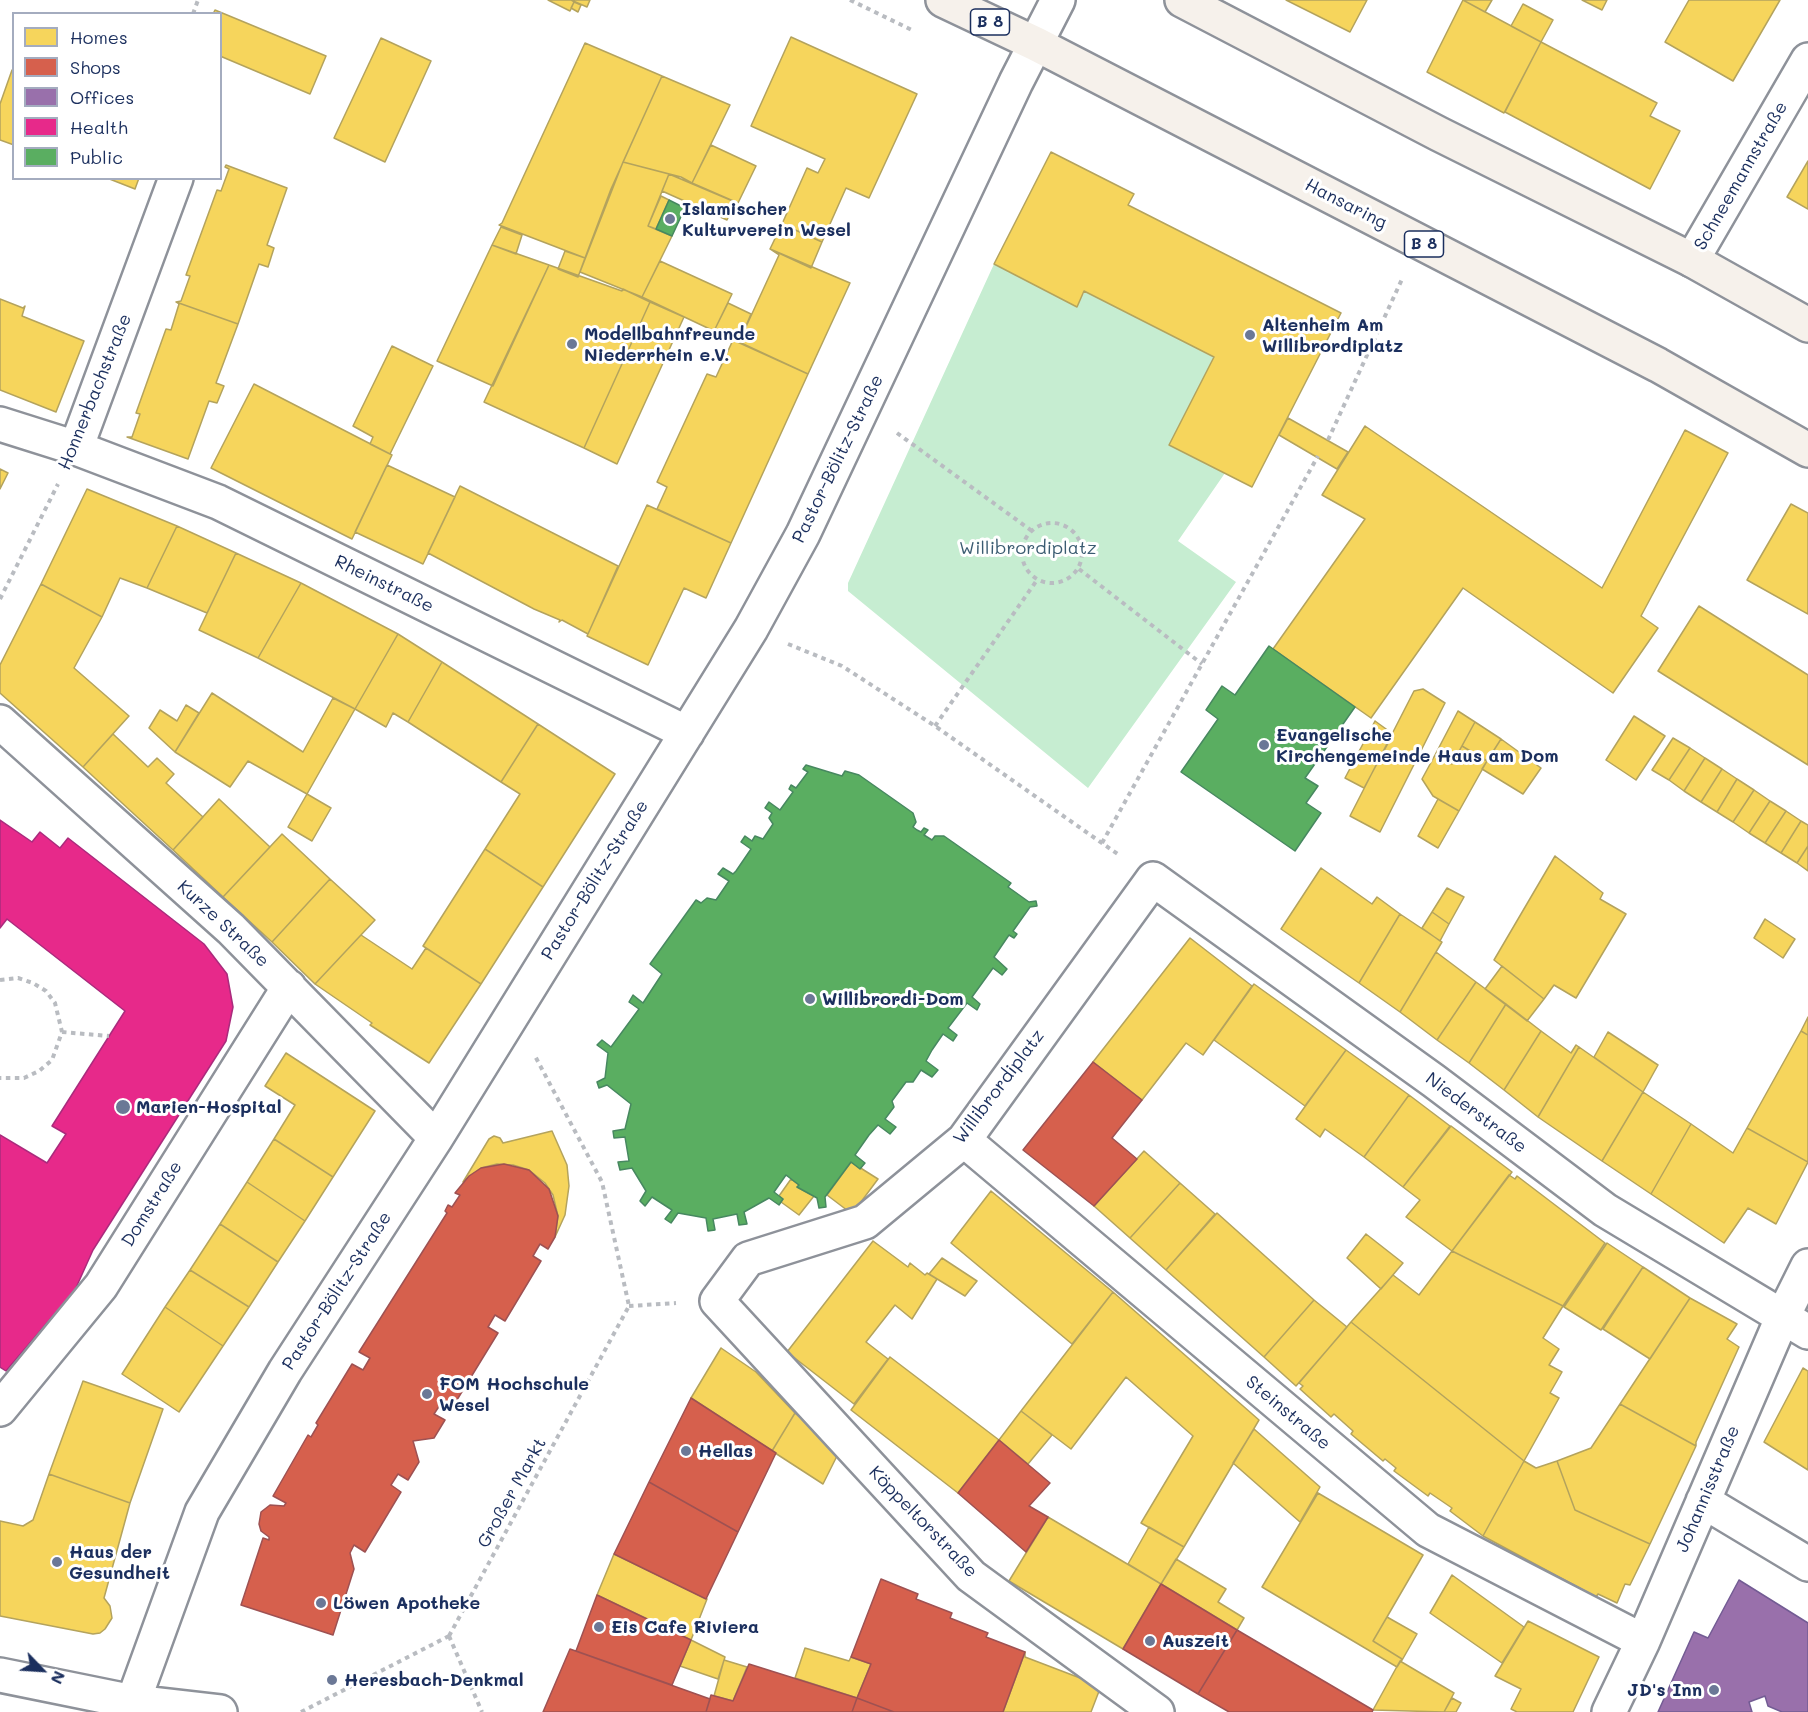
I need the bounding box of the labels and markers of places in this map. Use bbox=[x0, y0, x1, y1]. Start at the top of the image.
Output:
place label: Islamischer Kulturverein Wesel bbox=[682, 198, 851, 240]
marker: Islamischer Kulturverein Wesel bbox=[663, 212, 677, 226]
place label: Altenheim Am Willibrordiplatz bbox=[1262, 314, 1403, 356]
place label: Modellbahnfreunde Niederrhein e.V. bbox=[584, 323, 755, 366]
marker: Altenheim Am Willibrordiplatz bbox=[1243, 328, 1257, 342]
marker: Modellbahnfreunde Niederrhein e.V. bbox=[565, 337, 579, 351]
place label: Evangelische Kirchengemeinde Haus am Dom bbox=[1276, 724, 1558, 766]
marker: Evangelische Kirchengemeinde Haus am Dom bbox=[1257, 738, 1271, 752]
place label: Willibrordi-Dom bbox=[822, 988, 964, 1010]
marker: Willibrordi-Dom bbox=[803, 992, 817, 1006]
place label: Marien-Hospital bbox=[136, 1096, 282, 1118]
marker: Marien-Hospital bbox=[114, 1098, 132, 1116]
place label: FOM Hochschule Wesel bbox=[439, 1373, 589, 1416]
marker: FOM Hochschule Wesel bbox=[420, 1387, 434, 1401]
place label: Hellas bbox=[698, 1440, 753, 1462]
marker: Hellas bbox=[679, 1444, 693, 1458]
place label: Haus der Gesundheit bbox=[69, 1541, 170, 1584]
marker: Haus der Gesundheit bbox=[50, 1555, 64, 1569]
place label: Löwen Apotheke bbox=[333, 1592, 480, 1614]
marker: Löwen Apotheke bbox=[314, 1596, 328, 1610]
place label: Eis Cafe Riviera bbox=[611, 1616, 759, 1638]
marker: Eis Cafe Riviera bbox=[592, 1620, 606, 1634]
place label: Auszeit bbox=[1162, 1630, 1229, 1652]
marker: Auszeit bbox=[1143, 1634, 1157, 1648]
place label: Heresbach-Denkmal bbox=[344, 1669, 524, 1691]
marker: Heresbach-Denkmal bbox=[325, 1673, 339, 1687]
place label: JD's Inn bbox=[1627, 1679, 1702, 1701]
marker: JD's Inn bbox=[1707, 1683, 1721, 1697]

